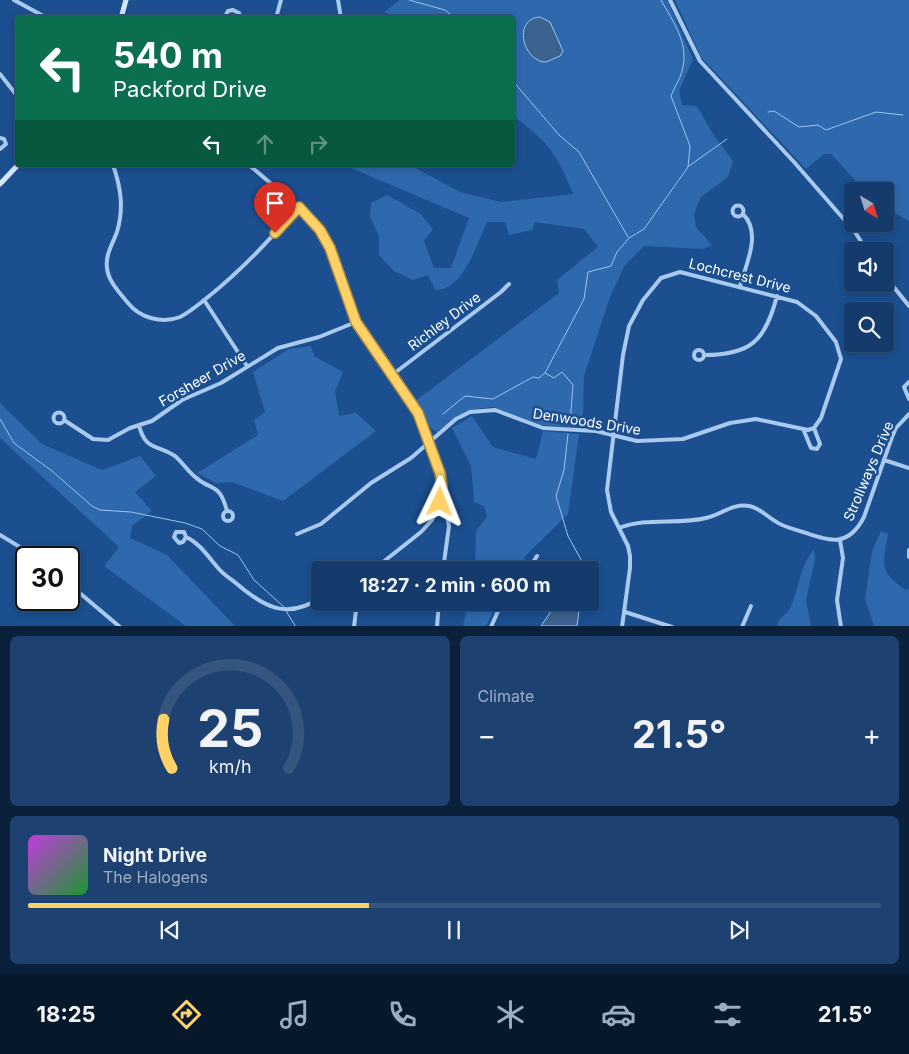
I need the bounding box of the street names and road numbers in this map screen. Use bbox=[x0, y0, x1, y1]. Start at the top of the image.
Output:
street label: Lochcrest Drive bbox=[687, 254, 793, 296]
street label: Richley Drive bbox=[404, 288, 484, 354]
street label: Forsheer Drive bbox=[156, 346, 248, 410]
street label: Denwoods Drive bbox=[532, 404, 642, 438]
street label: Strollways Drive bbox=[839, 419, 897, 523]

